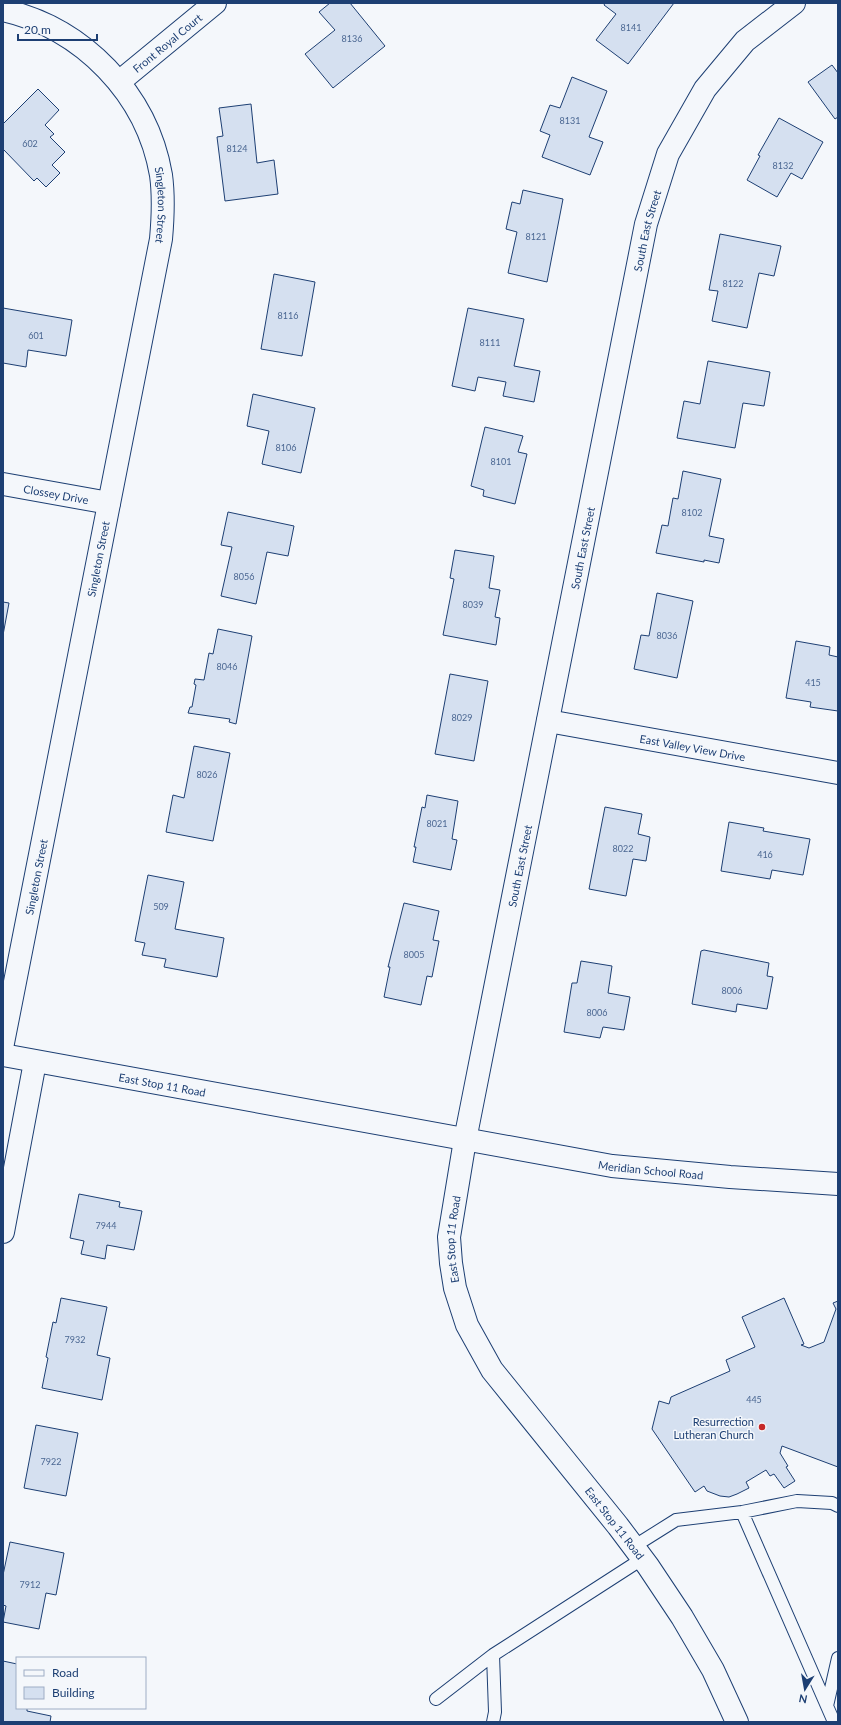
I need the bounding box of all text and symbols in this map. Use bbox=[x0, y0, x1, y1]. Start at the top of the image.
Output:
street label: Front Royal Court bbox=[130, 10, 204, 75]
scale bar bbox=[18, 16, 97, 42]
text: 20 m bbox=[24, 22, 51, 37]
house number: 8141 bbox=[621, 22, 641, 33]
house number: 8136 bbox=[342, 33, 362, 44]
house number: 8131 bbox=[560, 115, 580, 126]
house number: 602 bbox=[22, 138, 38, 149]
house number: 8124 bbox=[227, 143, 247, 154]
house number: 8132 bbox=[773, 160, 793, 171]
street label: Singleton Street bbox=[153, 165, 169, 245]
street label: South East Street bbox=[630, 188, 663, 272]
house number: 8121 bbox=[526, 231, 546, 242]
house number: 8122 bbox=[723, 278, 743, 289]
house number: 8116 bbox=[278, 310, 298, 321]
house number: 601 bbox=[28, 330, 44, 341]
house number: 8111 bbox=[480, 337, 500, 348]
house number: 8106 bbox=[276, 442, 296, 453]
house number: 8101 bbox=[491, 456, 511, 467]
street label: Clossey Drive bbox=[23, 481, 90, 506]
street label: South East Street bbox=[567, 506, 596, 590]
house number: 8102 bbox=[682, 507, 702, 518]
street label: Singleton Street bbox=[84, 520, 112, 598]
house number: 8056 bbox=[234, 571, 254, 582]
house number: 8039 bbox=[463, 599, 483, 610]
house number: 8036 bbox=[657, 630, 677, 641]
house number: 8046 bbox=[217, 661, 237, 672]
house number: 415 bbox=[805, 677, 821, 688]
house number: 8029 bbox=[452, 712, 472, 723]
street label: East Valley View Drive bbox=[639, 731, 747, 763]
house number: 8026 bbox=[197, 769, 217, 780]
house number: 8021 bbox=[427, 818, 447, 829]
street label: South East Street bbox=[505, 824, 534, 908]
street label: Singleton Street bbox=[22, 838, 50, 916]
house number: 8022 bbox=[613, 843, 633, 854]
house number: 416 bbox=[757, 849, 773, 860]
house number: 509 bbox=[153, 901, 169, 912]
house number: 8005 bbox=[404, 949, 424, 960]
house number: 8006 bbox=[722, 985, 742, 996]
house number: 8006 bbox=[587, 1007, 607, 1018]
street label: East Stop 11 Road bbox=[118, 1070, 207, 1098]
street label: Meridian School Road bbox=[597, 1157, 704, 1181]
street label: East Stop 11 Road bbox=[442, 1195, 462, 1284]
house number: 7944 bbox=[96, 1220, 116, 1231]
house number: 7932 bbox=[65, 1334, 85, 1345]
house number: 445 bbox=[746, 1394, 762, 1405]
place label: Resurrection Lutheran Church bbox=[674, 1415, 754, 1441]
marker: Resurrection Lutheran Church bbox=[757, 1422, 767, 1432]
house number: 7922 bbox=[41, 1456, 61, 1467]
street label: East Stop 11 Road bbox=[583, 1484, 647, 1562]
house number: 7912 bbox=[20, 1579, 40, 1590]
legend bbox=[16, 1657, 146, 1709]
text: Road bbox=[52, 1665, 79, 1680]
north arrow bbox=[785, 1669, 825, 1709]
text: Building bbox=[52, 1685, 95, 1700]
text: N bbox=[798, 1692, 808, 1706]

